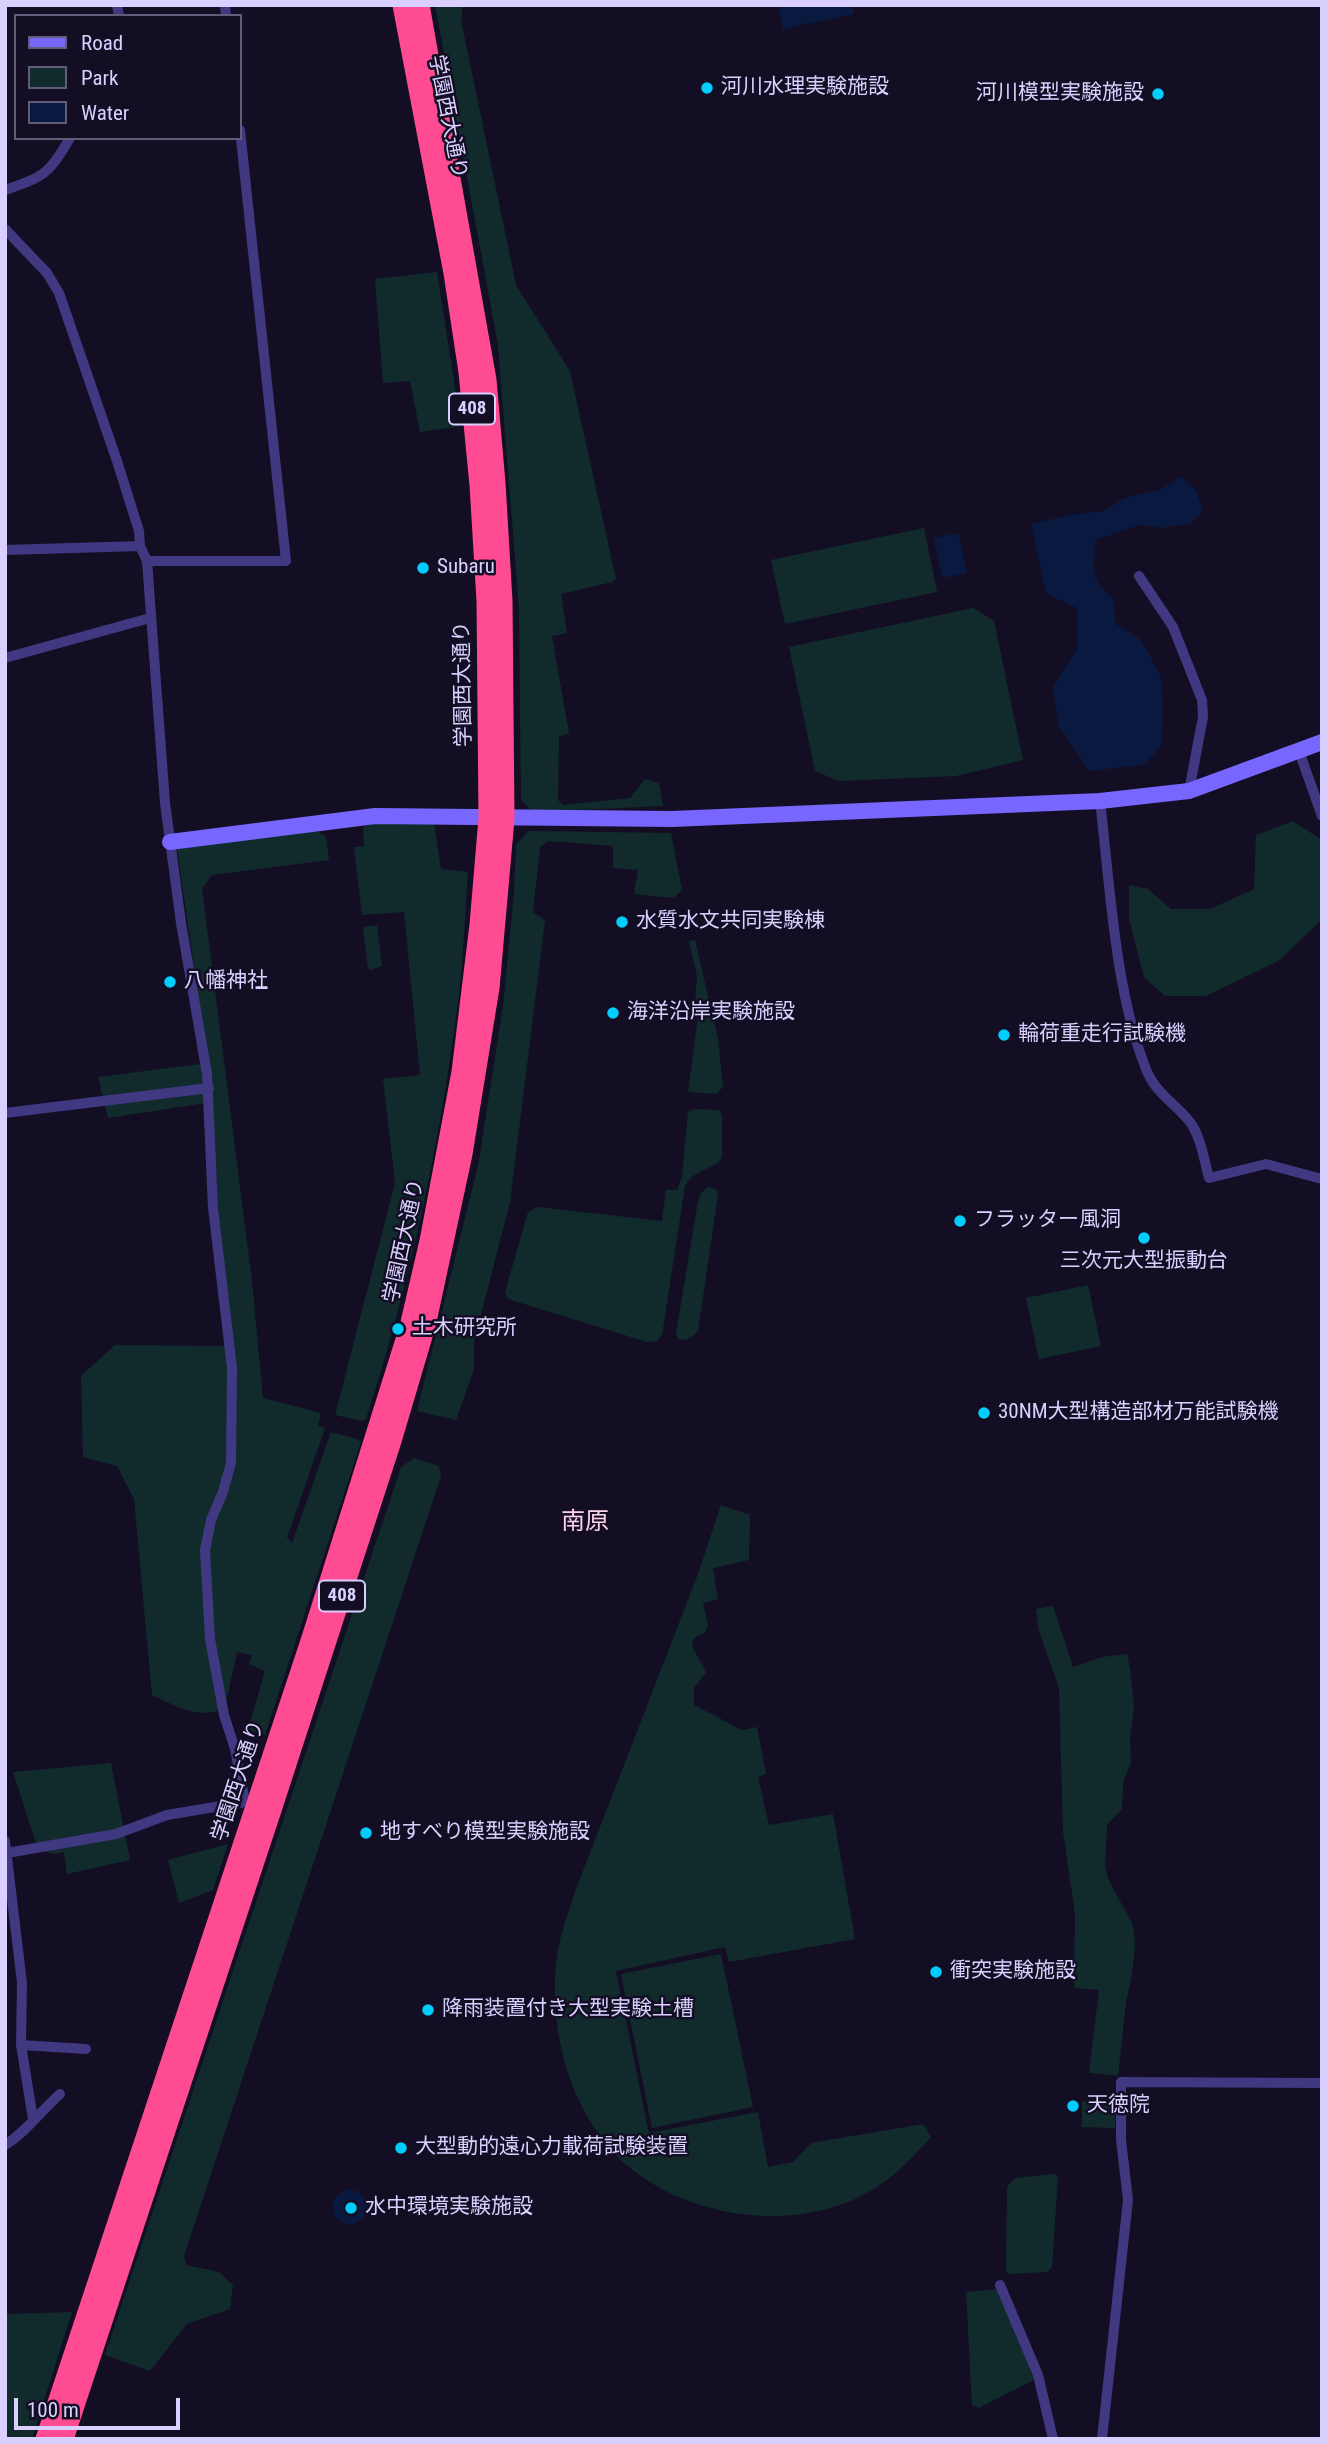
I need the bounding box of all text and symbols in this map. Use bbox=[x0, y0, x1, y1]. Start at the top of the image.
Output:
legend bbox=[14, 14, 242, 140]
text: Road bbox=[81, 31, 123, 55]
street label: 学園西大通り bbox=[423, 53, 471, 181]
text: Park bbox=[81, 66, 118, 90]
place label: 河川水理実験施設 bbox=[721, 75, 889, 101]
marker: 河川水理実験施設 bbox=[699, 80, 715, 96]
place label: 河川模型実験施設 bbox=[976, 81, 1144, 107]
marker: 河川模型実験施設 bbox=[1150, 86, 1166, 102]
text: Water bbox=[81, 101, 129, 125]
road number: 408 bbox=[449, 394, 495, 424]
place label: Subaru bbox=[437, 555, 495, 581]
marker: Subaru bbox=[415, 560, 431, 576]
street label: 学園西大通り bbox=[450, 621, 478, 747]
place label: 水質水文共同実験棟 bbox=[636, 909, 825, 935]
marker: 水質水文共同実験棟 bbox=[614, 914, 630, 930]
place label: 八幡神社 bbox=[184, 969, 268, 995]
marker: 八幡神社 bbox=[162, 974, 178, 990]
place label: 海洋沿岸実験施設 bbox=[627, 1000, 795, 1026]
marker: 海洋沿岸実験施設 bbox=[605, 1005, 621, 1021]
place label: 輪荷重走行試験機 bbox=[1018, 1022, 1186, 1048]
marker: 輪荷重走行試験機 bbox=[996, 1027, 1012, 1043]
street label: 学園西大通り bbox=[380, 1177, 430, 1305]
place label: フラッター風洞 bbox=[974, 1208, 1121, 1234]
marker: フラッター風洞 bbox=[952, 1213, 968, 1229]
marker: 三次元大型振動台 bbox=[1136, 1230, 1152, 1246]
place label: 三次元大型振動台 bbox=[1060, 1249, 1228, 1275]
place label: 土木研究所 bbox=[412, 1316, 517, 1342]
marker: 土木研究所 bbox=[390, 1321, 406, 1337]
place label: 30NM大型構造部材万能試験機 bbox=[998, 1400, 1279, 1426]
marker: 30NM大型構造部材万能試験機 bbox=[976, 1405, 992, 1421]
district label: 南原 bbox=[561, 1509, 609, 1537]
road number: 408 bbox=[319, 1580, 365, 1612]
street label: 学園西大通り bbox=[208, 1717, 270, 1845]
place label: 地すべり模型実験施設 bbox=[380, 1820, 590, 1846]
marker: 地すべり模型実験施設 bbox=[358, 1825, 374, 1841]
place label: 衝突実験施設 bbox=[950, 1959, 1076, 1985]
marker: 衝突実験施設 bbox=[928, 1964, 944, 1980]
place label: 降雨装置付き大型実験土槽 bbox=[442, 1997, 694, 2023]
marker: 降雨装置付き大型実験土槽 bbox=[420, 2002, 436, 2018]
place label: 天徳院 bbox=[1087, 2093, 1150, 2119]
marker: 天徳院 bbox=[1065, 2098, 1081, 2114]
place label: 大型動的遠心力載荷試験装置 bbox=[415, 2135, 688, 2161]
marker: 大型動的遠心力載荷試験装置 bbox=[393, 2140, 409, 2156]
place label: 水中環境実験施設 bbox=[365, 2195, 533, 2221]
marker: 水中環境実験施設 bbox=[343, 2200, 359, 2216]
scale bar bbox=[18, 2384, 184, 2428]
text: 100 m bbox=[27, 2398, 79, 2422]

